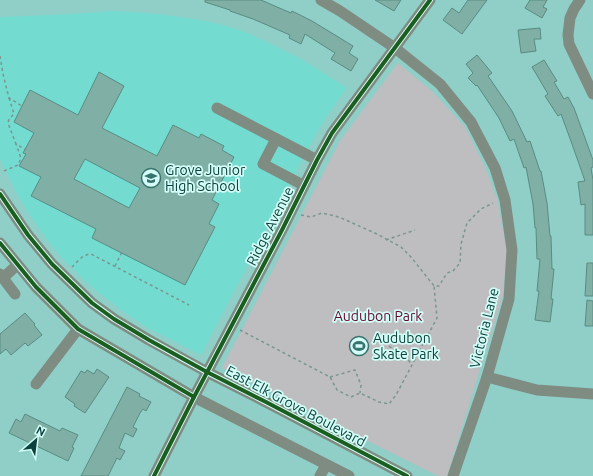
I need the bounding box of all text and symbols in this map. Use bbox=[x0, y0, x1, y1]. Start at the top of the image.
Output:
place label: Grove Junior High School bbox=[165, 162, 246, 194]
school or university icon: Grove Junior High School bbox=[140, 167, 162, 189]
street label: Ridge Avenue bbox=[243, 184, 297, 268]
street label: Victoria Lane bbox=[466, 286, 502, 370]
park label: Audubon Park bbox=[334, 308, 422, 324]
place label: Audubon Skate Park bbox=[373, 330, 439, 362]
sports icon: Audubon Skate Park bbox=[348, 335, 370, 357]
street label: East Elk Grove Boulevard bbox=[223, 362, 369, 450]
north arrow bbox=[16, 420, 56, 460]
text: N bbox=[34, 424, 47, 438]

